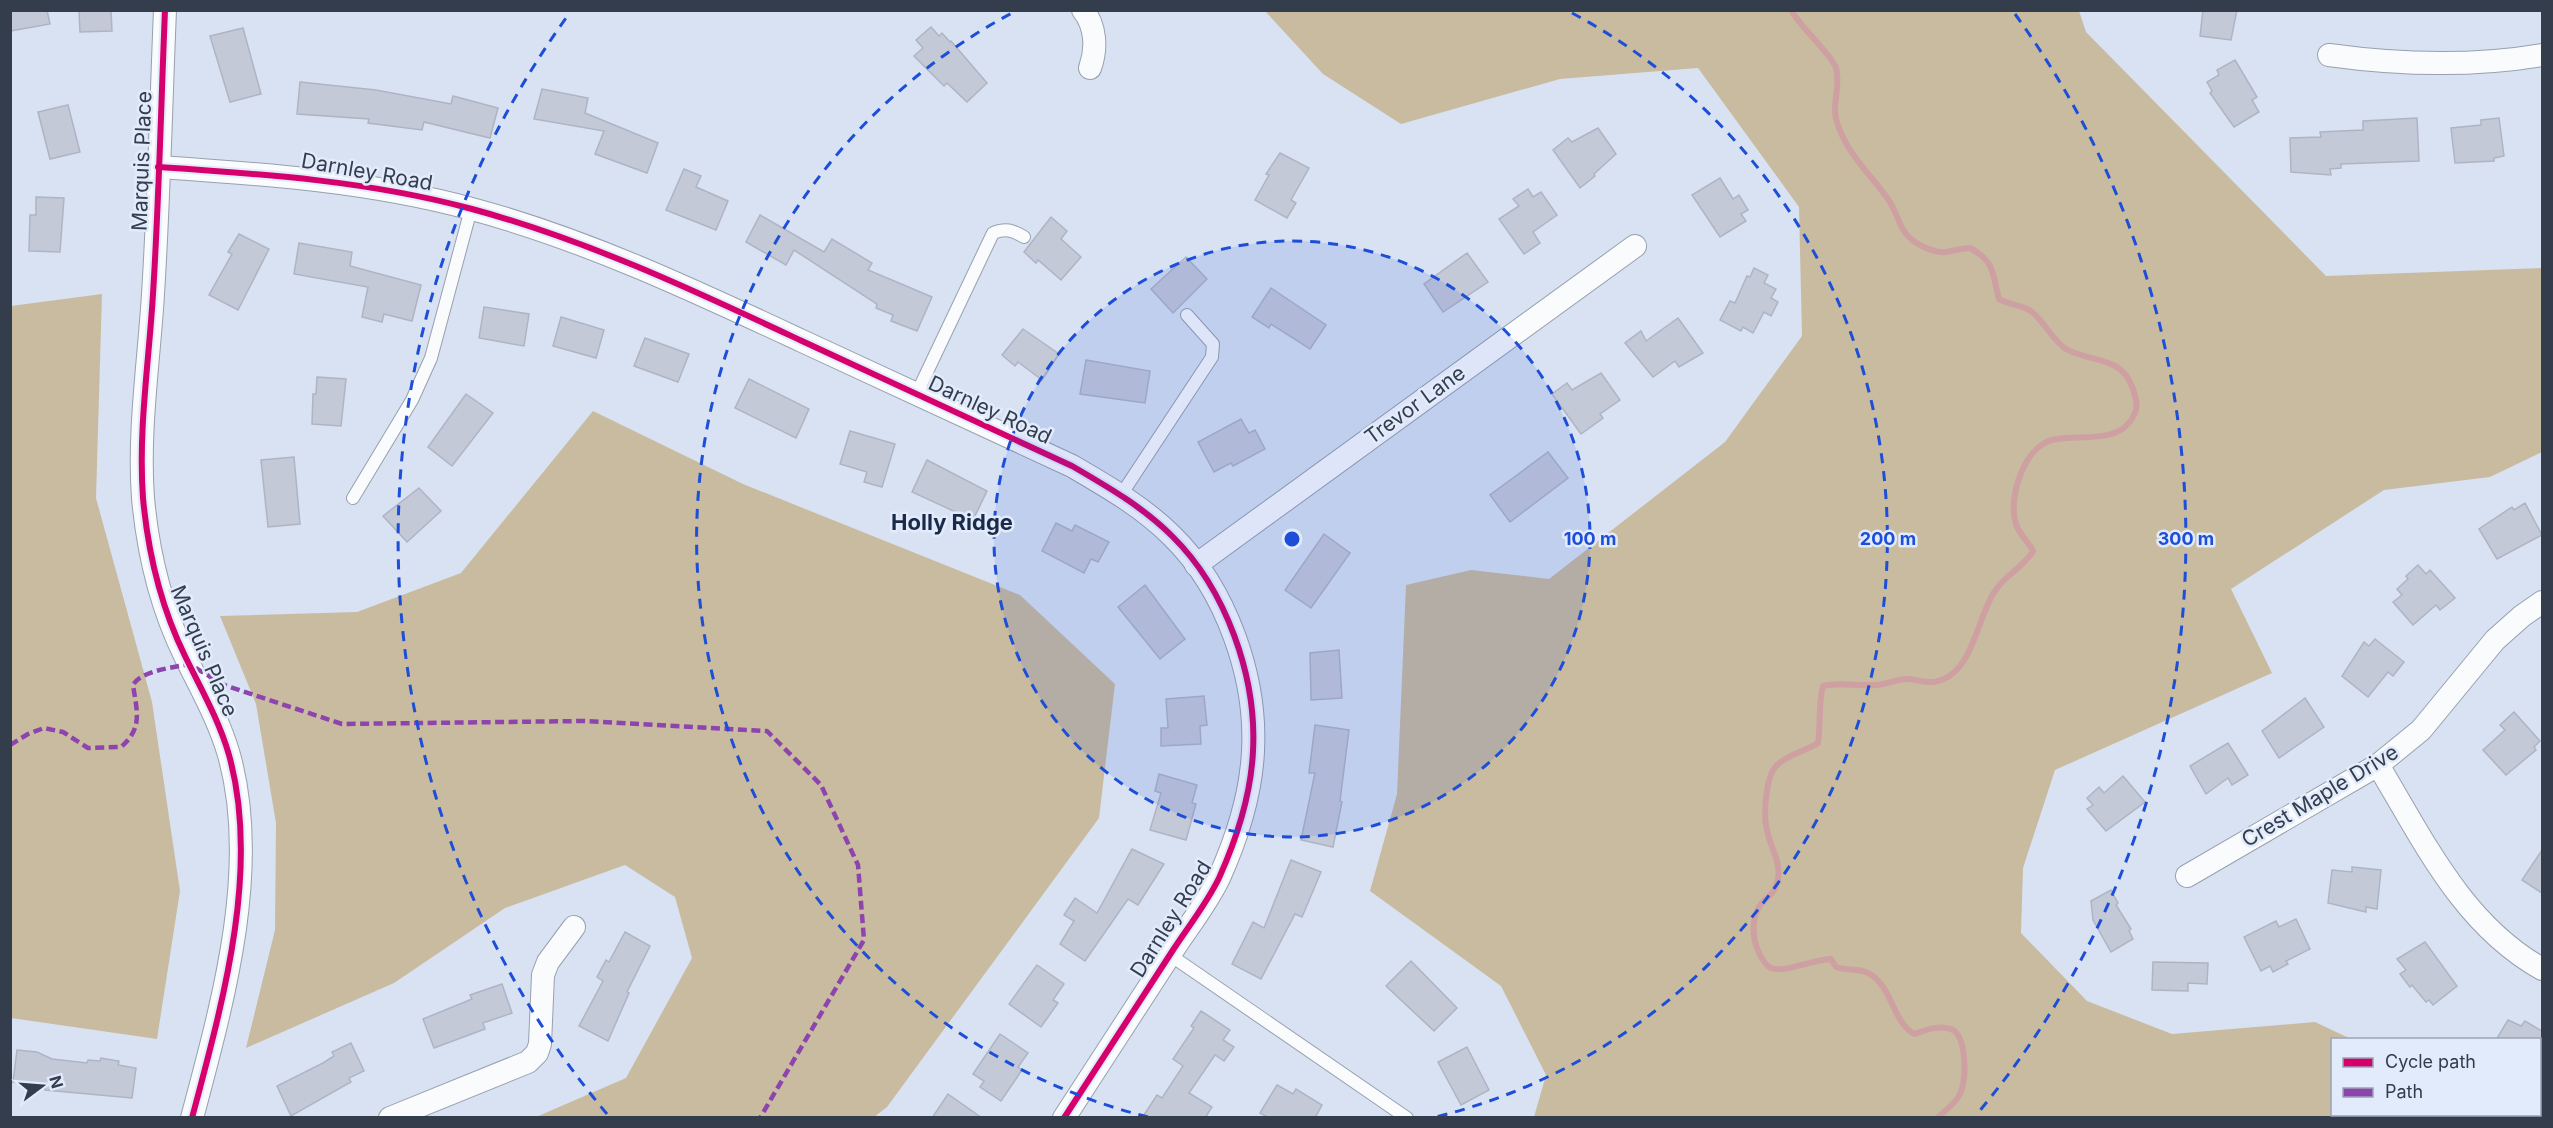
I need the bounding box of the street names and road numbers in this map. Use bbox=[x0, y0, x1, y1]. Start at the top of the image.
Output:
street label: Marquis Place bbox=[127, 90, 156, 231]
street label: Darnley Road bbox=[299, 148, 435, 195]
street label: Trevor Lane bbox=[1360, 360, 1470, 449]
street label: Darnley Road bbox=[925, 370, 1056, 449]
street label: Marquis Place bbox=[166, 581, 243, 720]
street label: Crest Maple Drive bbox=[2237, 739, 2402, 852]
street label: Darnley Road bbox=[1125, 856, 1216, 982]

